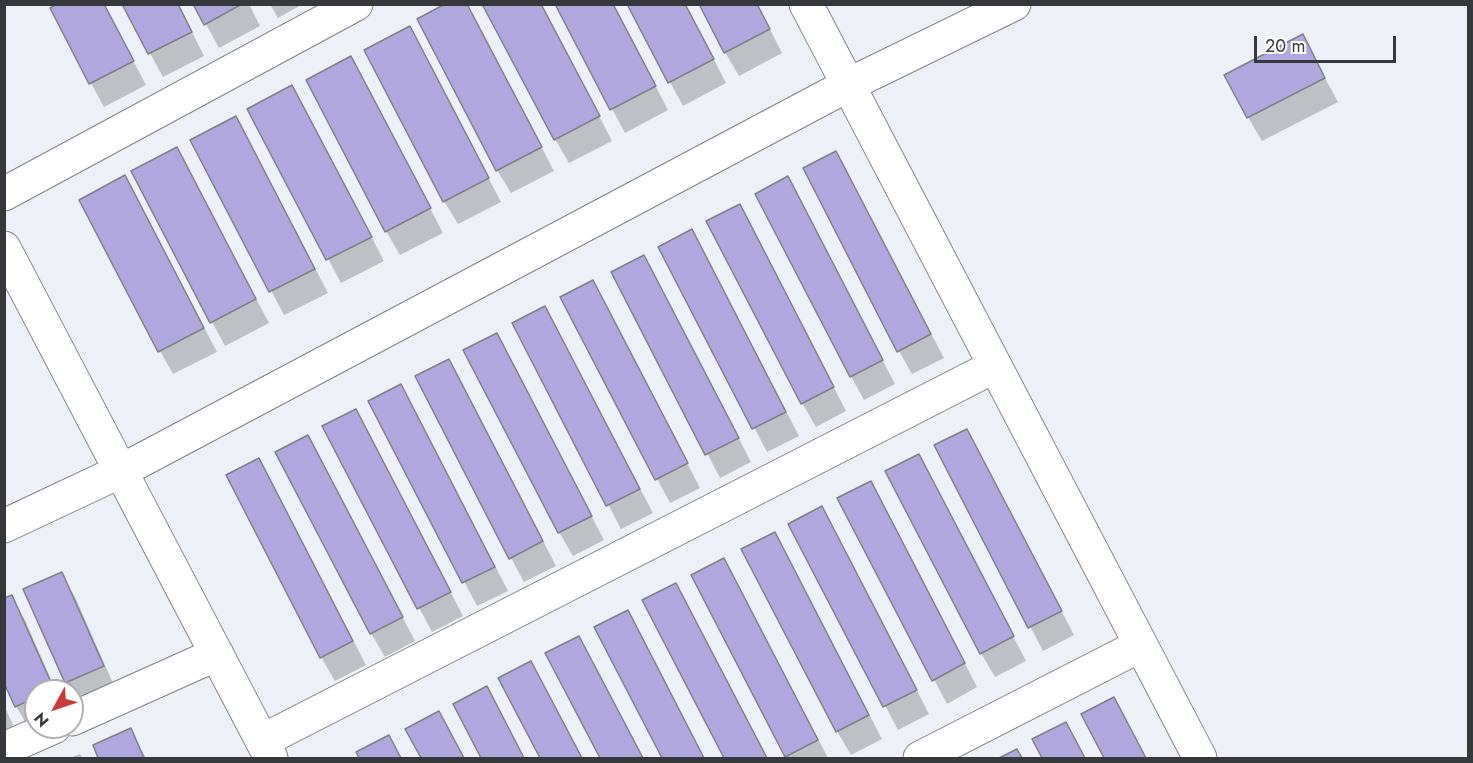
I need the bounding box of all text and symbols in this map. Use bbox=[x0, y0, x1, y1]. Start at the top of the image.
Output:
scale bar bbox=[1257, 24, 1400, 62]
text: 20 m bbox=[1265, 33, 1305, 59]
north arrow bbox=[24, 679, 84, 739]
text: N bbox=[28, 707, 54, 732]

